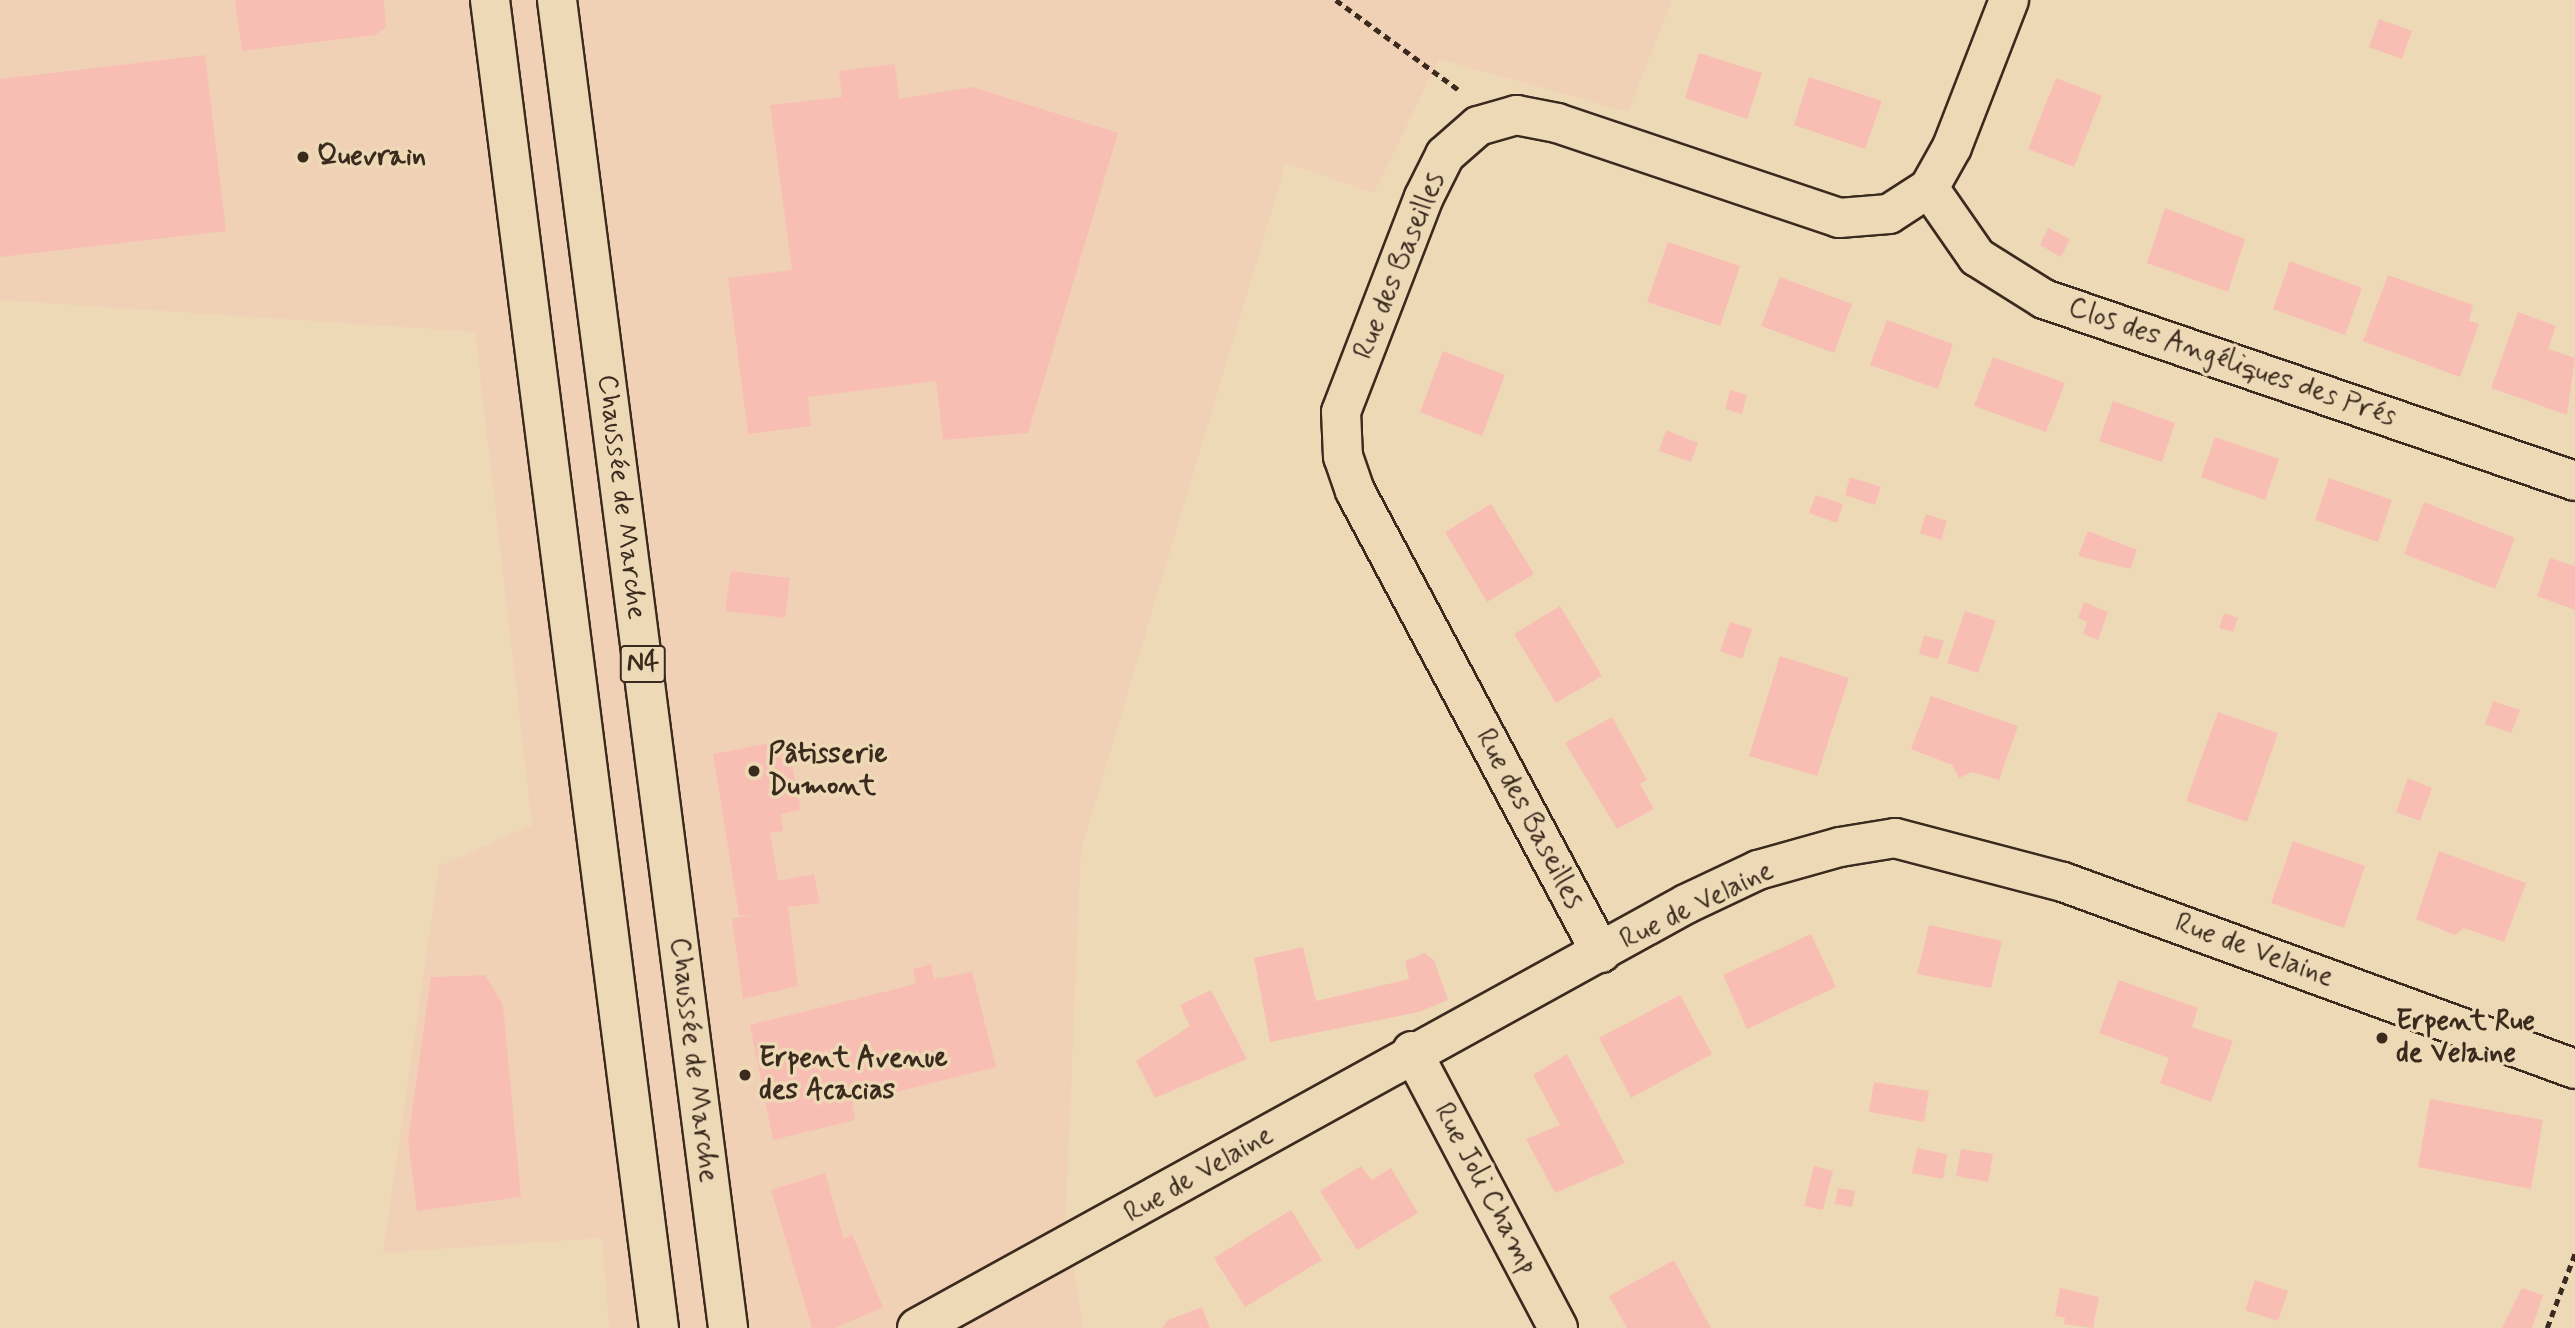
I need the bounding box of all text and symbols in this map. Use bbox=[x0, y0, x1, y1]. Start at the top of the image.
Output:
place label: Quevrain bbox=[317, 140, 426, 174]
marker: Quevrain bbox=[295, 149, 311, 165]
street label: Rue des Baseilles bbox=[1347, 168, 1453, 364]
street label: Clos des Angéliques des Prés bbox=[2067, 292, 2397, 434]
street label: Chaussée de Marche bbox=[590, 375, 652, 619]
road number: N4 bbox=[618, 642, 668, 686]
street label: Rue des Baseilles bbox=[1468, 724, 1590, 914]
place label: Pâtisserie Dumont bbox=[768, 738, 887, 804]
marker: Pâtisserie Dumont bbox=[746, 763, 762, 779]
street label: Rue de Velaine bbox=[1610, 852, 1784, 960]
street label: Rue de Velaine bbox=[2165, 905, 2343, 997]
street label: Chaussée de Marche bbox=[662, 938, 724, 1182]
place label: Erpent Rue de Velaine bbox=[2396, 1005, 2536, 1071]
marker: Erpent Rue de Velaine bbox=[2374, 1030, 2390, 1046]
place label: Erpent Avenue des Acacias bbox=[759, 1042, 945, 1108]
marker: Erpent Avenue des Acacias bbox=[737, 1067, 753, 1083]
street label: Rue Joli Champ bbox=[1425, 1097, 1545, 1281]
street label: Rue de Velaine bbox=[1114, 1116, 1284, 1234]

